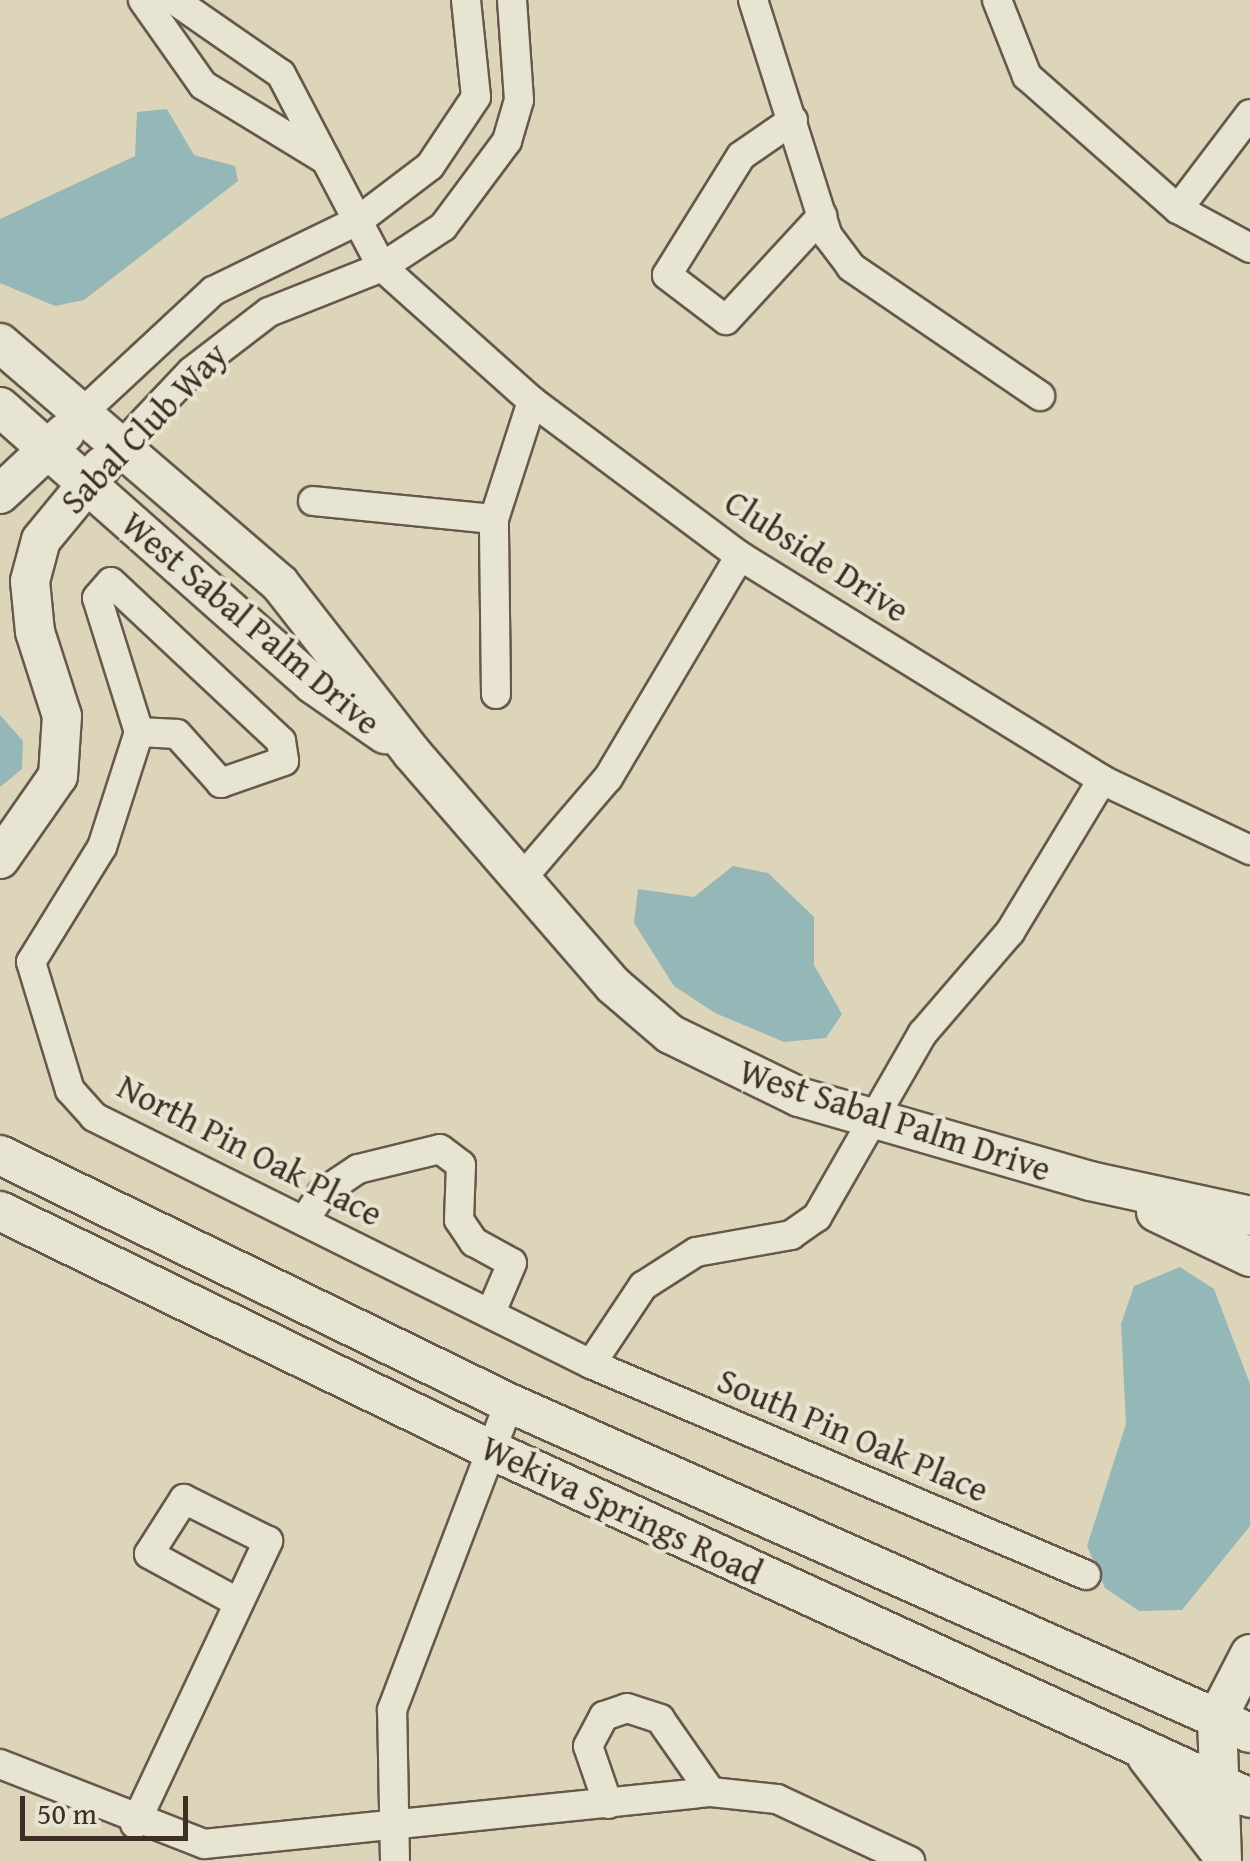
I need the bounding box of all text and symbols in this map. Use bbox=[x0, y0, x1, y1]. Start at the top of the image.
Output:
street label: Sabal Club Way bbox=[52, 334, 236, 522]
street label: Clubside Drive bbox=[717, 481, 917, 631]
street label: West Sabal Palm Drive bbox=[113, 503, 389, 743]
street label: West Sabal Palm Drive bbox=[734, 1050, 1056, 1190]
street label: North Pin Oak Place bbox=[111, 1065, 389, 1235]
street label: South Pin Oak Place bbox=[711, 1359, 995, 1511]
street label: Wekiva Springs Road bbox=[475, 1426, 769, 1594]
scale bar bbox=[25, 1776, 192, 1838]
text: 50 m bbox=[37, 1791, 97, 1835]

